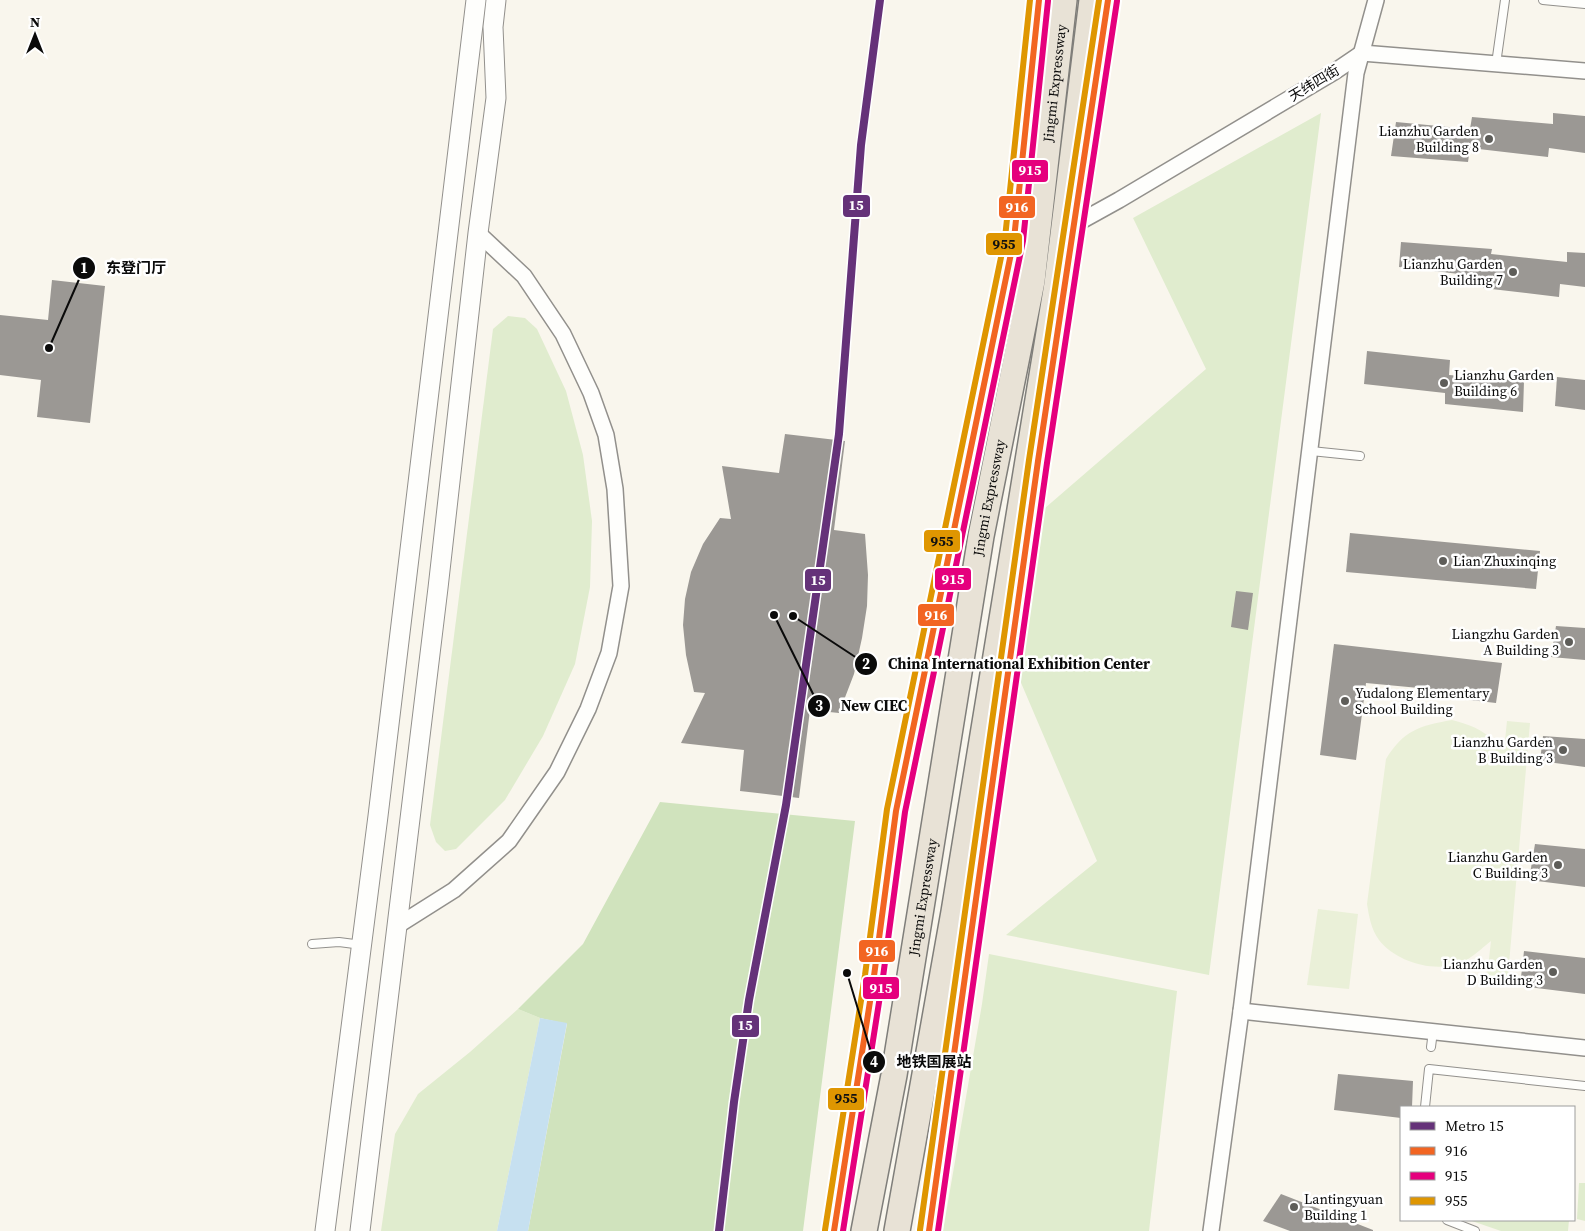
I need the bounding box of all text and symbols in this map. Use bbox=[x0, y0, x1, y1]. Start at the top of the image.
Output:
north arrow bbox=[10, 10, 60, 60]
text: N bbox=[30, 12, 40, 32]
street label: Jingmi Expressway bbox=[1038, 22, 1071, 144]
street label: 天纬四街 bbox=[1285, 60, 1343, 106]
place label: Lianzhu Garden Building 8 bbox=[1379, 121, 1480, 157]
marker: Lianzhu Garden Building 8 bbox=[1483, 133, 1495, 145]
line badge: 915 bbox=[1011, 159, 1049, 183]
text: 915 bbox=[1019, 160, 1042, 180]
line badge: 15 bbox=[842, 194, 871, 218]
text: 15 bbox=[848, 195, 864, 215]
line badge: 916 bbox=[998, 195, 1036, 219]
text: 916 bbox=[1006, 197, 1029, 217]
line badge: 955 bbox=[985, 232, 1023, 256]
text: 955 bbox=[993, 234, 1016, 254]
callout: 东登门厅 bbox=[71, 253, 176, 283]
place label: Lianzhu Garden Building 7 bbox=[1403, 254, 1504, 290]
text: 1 bbox=[80, 257, 88, 278]
text: 东登门厅 bbox=[106, 257, 166, 278]
marker: Lianzhu Garden Building 7 bbox=[1507, 266, 1519, 278]
place label: Lianzhu Garden Building 6 bbox=[1454, 365, 1555, 401]
marker: Lianzhu Garden Building 6 bbox=[1438, 377, 1450, 389]
street label: Jingmi Expressway bbox=[968, 437, 1010, 558]
line badge: 955 bbox=[923, 529, 961, 553]
text: 955 bbox=[931, 531, 954, 551]
place label: Lian Zhuxinqing bbox=[1453, 551, 1556, 571]
marker: Lian Zhuxinqing bbox=[1437, 555, 1449, 567]
line badge: 915 bbox=[934, 567, 972, 591]
line badge: 15 bbox=[804, 568, 832, 592]
text: 915 bbox=[942, 569, 965, 589]
text: 15 bbox=[810, 570, 826, 590]
line badge: 916 bbox=[917, 603, 955, 627]
text: 916 bbox=[925, 605, 948, 625]
place label: Liangzhu Garden A Building 3 bbox=[1452, 624, 1560, 660]
marker: Liangzhu Garden A Building 3 bbox=[1563, 636, 1575, 648]
callout: China International Exhibition Center bbox=[853, 649, 1160, 679]
text: 2 bbox=[862, 653, 870, 674]
text: China International Exhibition Center bbox=[888, 653, 1150, 674]
place label: Yudalong Elementary School Building bbox=[1355, 683, 1490, 719]
callout: New CIEC bbox=[806, 691, 917, 721]
text: 3 bbox=[815, 695, 823, 716]
text: New CIEC bbox=[841, 695, 907, 716]
marker: Yudalong Elementary School Building bbox=[1339, 695, 1351, 707]
place label: Lianzhu Garden B Building 3 bbox=[1453, 732, 1554, 768]
marker: Lianzhu Garden B Building 3 bbox=[1557, 744, 1569, 756]
street label: Jingmi Expressway bbox=[903, 836, 942, 958]
place label: Lianzhu Garden C Building 3 bbox=[1448, 847, 1549, 883]
marker: Lianzhu Garden C Building 3 bbox=[1552, 859, 1564, 871]
line badge: 916 bbox=[858, 939, 896, 963]
text: 916 bbox=[866, 941, 889, 961]
place label: Lianzhu Garden D Building 3 bbox=[1443, 954, 1544, 990]
marker: Lianzhu Garden D Building 3 bbox=[1547, 966, 1559, 978]
line badge: 915 bbox=[862, 976, 900, 1000]
text: 915 bbox=[870, 978, 893, 998]
line badge: 15 bbox=[731, 1014, 760, 1038]
text: 15 bbox=[737, 1015, 753, 1035]
callout: 地铁国展站 bbox=[862, 1047, 982, 1077]
text: 4 bbox=[870, 1051, 878, 1072]
text: 地铁国展站 bbox=[896, 1051, 972, 1072]
line badge: 955 bbox=[827, 1087, 865, 1111]
text: 955 bbox=[835, 1088, 858, 1108]
legend bbox=[1400, 1106, 1575, 1221]
text: Metro 15 bbox=[1445, 1115, 1504, 1136]
text: 916 bbox=[1445, 1140, 1468, 1161]
text: 915 bbox=[1445, 1165, 1468, 1186]
place label: Lantingyuan Building 1 bbox=[1304, 1189, 1384, 1225]
text: 955 bbox=[1445, 1190, 1468, 1211]
marker: Lantingyuan Building 1 bbox=[1288, 1201, 1300, 1213]

